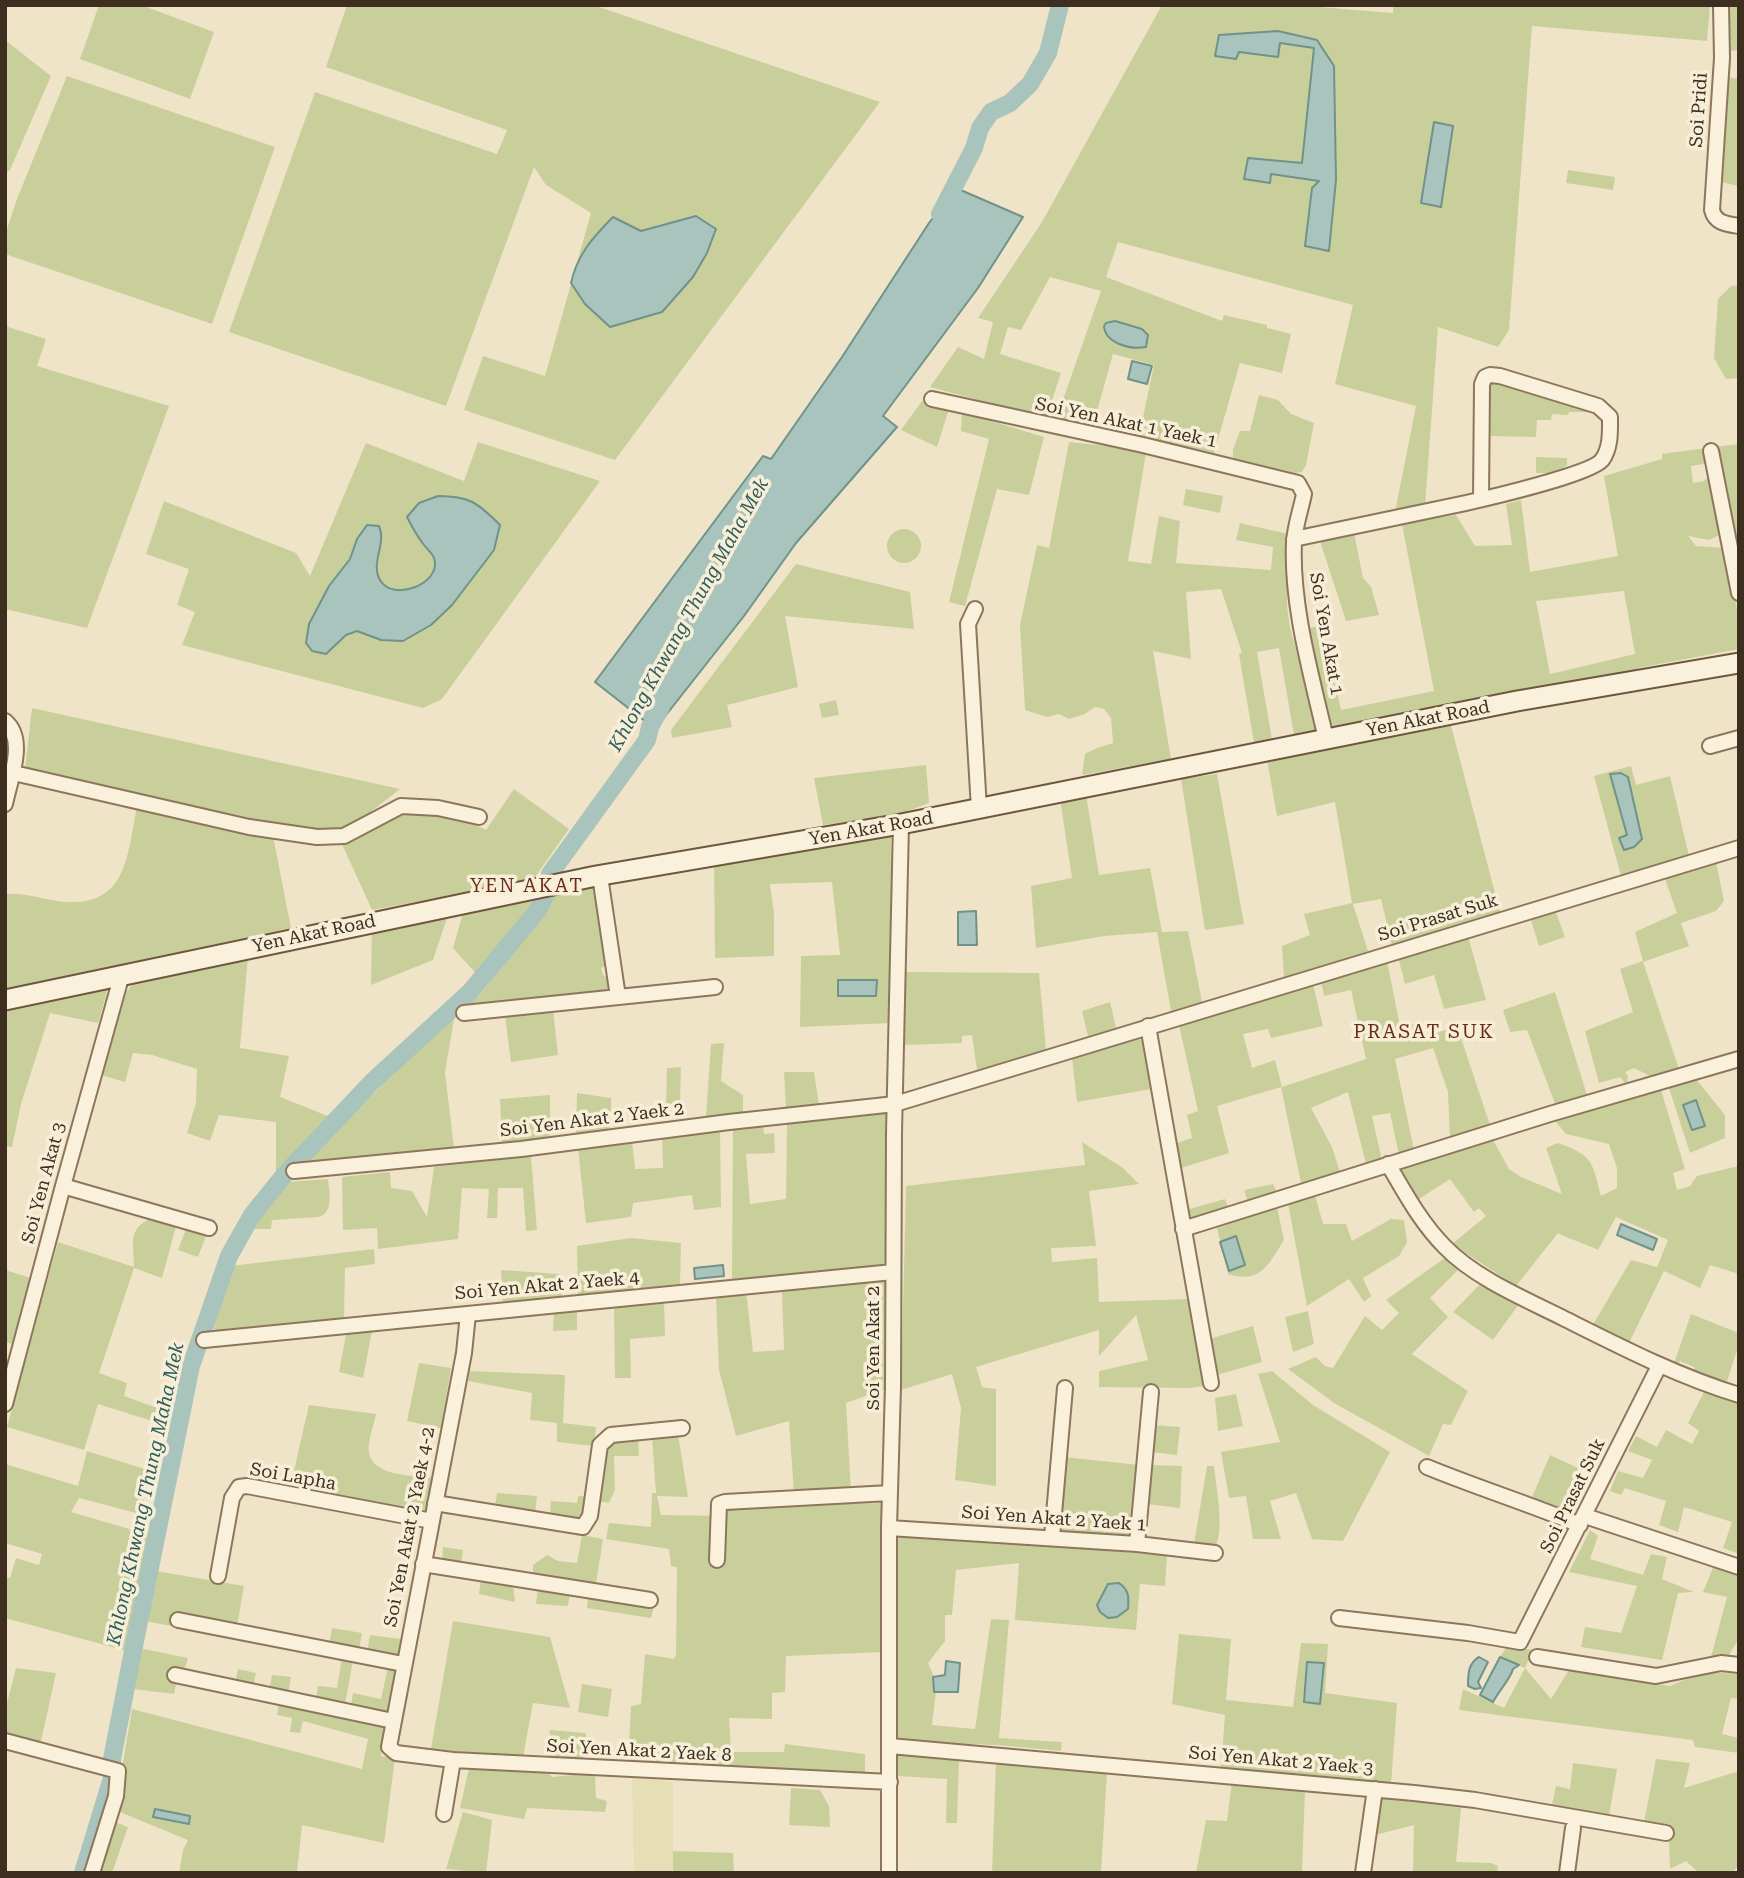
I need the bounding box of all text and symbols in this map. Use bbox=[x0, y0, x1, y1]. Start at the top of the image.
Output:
street label: Soi Pridi bbox=[1686, 72, 1712, 148]
street label: Soi Yen Akat 1 Yaek 1 bbox=[1033, 393, 1219, 453]
water label: Khlong Khwang Thung Maha Mek bbox=[604, 474, 774, 756]
street label: Soi Yen Akat 1 bbox=[1305, 571, 1347, 697]
street label: Yen Akat Road bbox=[1364, 696, 1492, 742]
street label: Yen Akat Road bbox=[807, 807, 935, 851]
district label: YEN AKAT bbox=[471, 875, 583, 897]
street label: Soi Prasat Suk bbox=[1375, 889, 1501, 947]
street label: Yen Akat Road bbox=[250, 910, 378, 958]
district label: PRASAT SUK bbox=[1354, 1021, 1494, 1043]
street label: Soi Yen Akat 2 Yaek 2 bbox=[499, 1098, 685, 1142]
street label: Soi Yen Akat 3 bbox=[17, 1120, 71, 1246]
street label: Soi Yen Akat 2 Yaek 4 bbox=[454, 1267, 640, 1305]
street label: Soi Yen Akat 2 bbox=[863, 1286, 885, 1410]
water label: Khlong Khwang Thung Maha Mek bbox=[103, 1341, 189, 1647]
street label: Soi Yen Akat 2 Yaek 4-2 bbox=[380, 1425, 440, 1629]
street label: Soi Prasat Suk bbox=[1536, 1435, 1610, 1557]
street label: Soi Lapha bbox=[248, 1459, 338, 1495]
street label: Soi Yen Akat 2 Yaek 1 bbox=[961, 1502, 1147, 1536]
street label: Soi Yen Akat 2 Yaek 8 bbox=[546, 1735, 732, 1767]
street label: Soi Yen Akat 2 Yaek 3 bbox=[1188, 1742, 1374, 1780]

